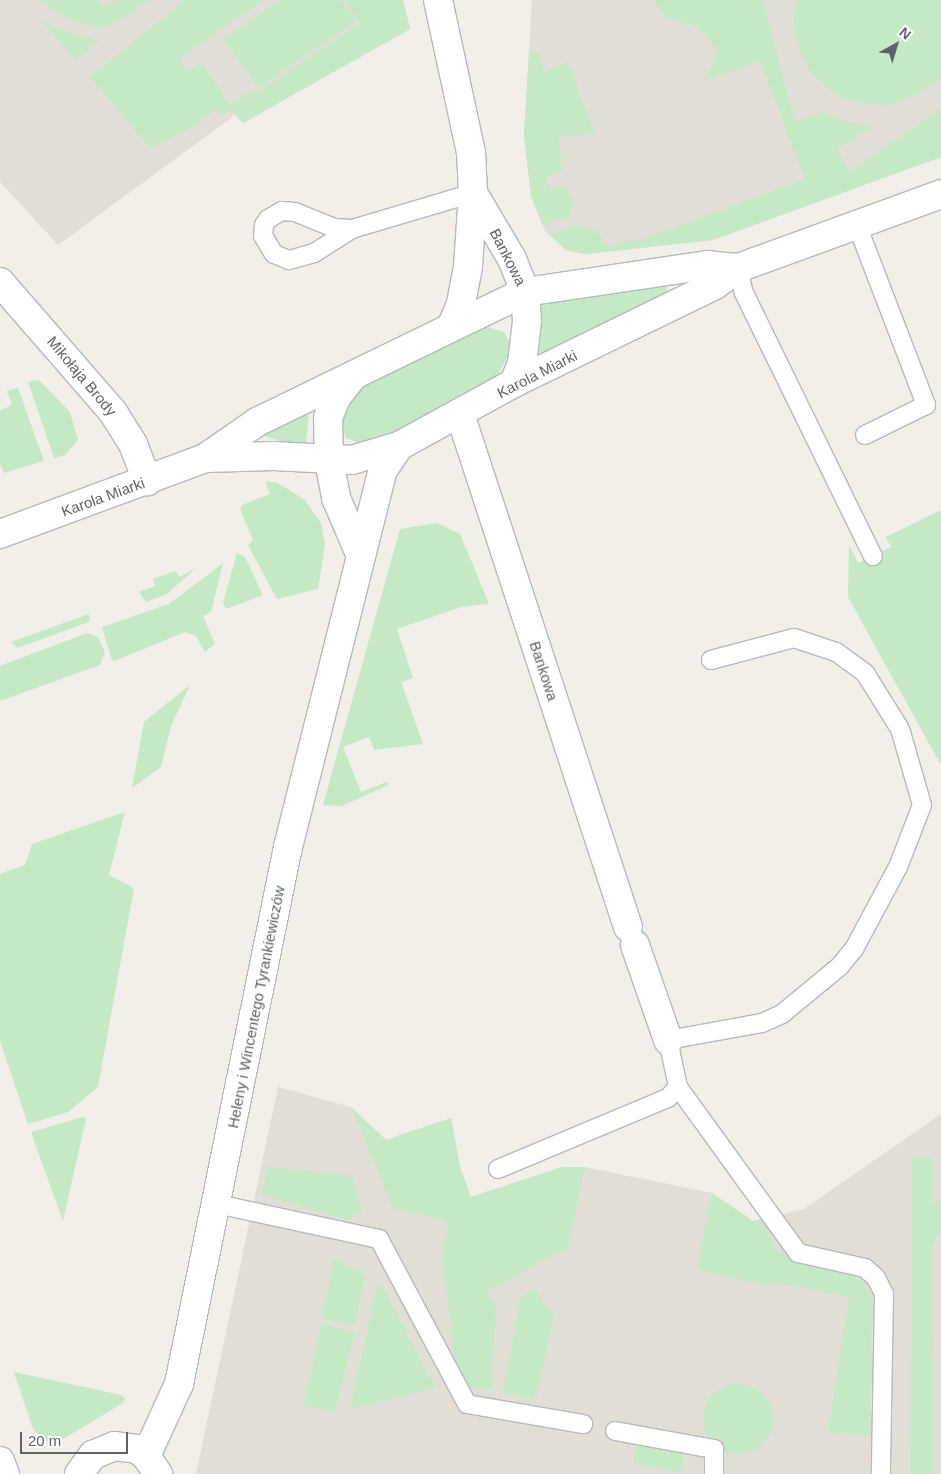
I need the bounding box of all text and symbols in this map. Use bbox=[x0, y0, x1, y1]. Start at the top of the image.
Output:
north arrow bbox=[871, 20, 921, 70]
text: N bbox=[896, 24, 914, 43]
street label: Bankowa bbox=[486, 225, 530, 289]
street label: Mikołaja Brody bbox=[43, 333, 121, 419]
street label: Karola Miarki bbox=[494, 346, 580, 402]
street label: Karola Miarki bbox=[59, 474, 147, 520]
street label: Bankowa bbox=[526, 639, 562, 703]
street label: Heleny i Wincentego Tyrankiewiczów bbox=[224, 884, 288, 1130]
scale bar bbox=[22, 1422, 130, 1454]
text: 20 m bbox=[28, 1432, 61, 1449]

